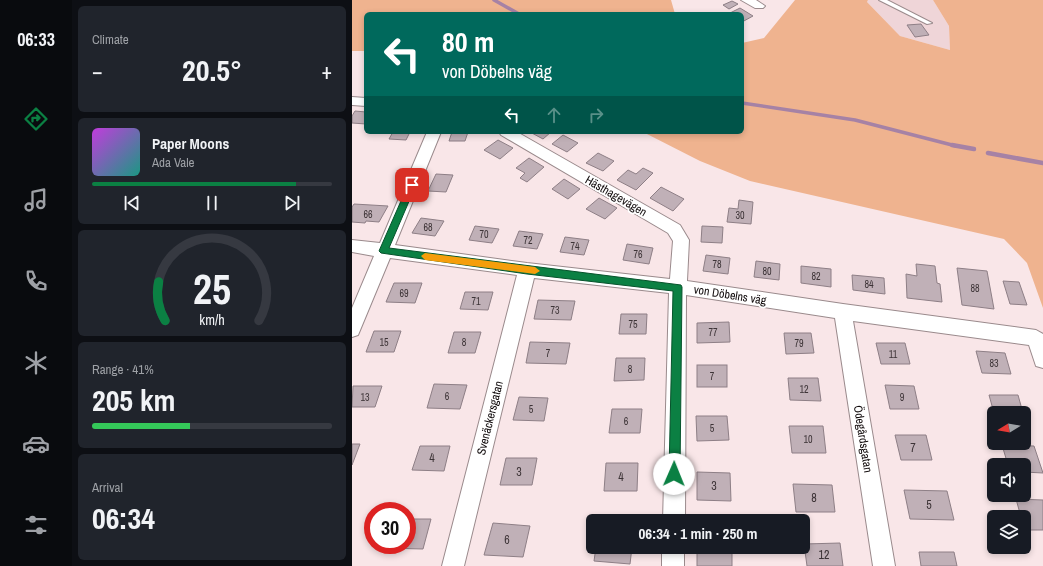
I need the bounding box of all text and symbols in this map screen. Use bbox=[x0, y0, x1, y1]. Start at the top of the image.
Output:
text: 80 m bbox=[442, 23, 494, 61]
text: 06:33 bbox=[17, 27, 55, 52]
icon: left bbox=[376, 28, 428, 80]
text: Climate bbox=[92, 31, 129, 48]
text: 20.5° bbox=[182, 50, 242, 90]
text: − bbox=[92, 56, 103, 86]
text: + bbox=[321, 56, 332, 86]
text: von Döbelns väg bbox=[442, 59, 552, 84]
icon: left bbox=[501, 104, 523, 126]
icon: ahead bbox=[543, 104, 565, 126]
icon: right bbox=[585, 104, 607, 126]
icon: directions bbox=[22, 105, 50, 133]
text: Paper Moons bbox=[152, 133, 229, 154]
text: Ada Vale bbox=[152, 154, 194, 171]
pin bbox=[395, 168, 429, 202]
street label: Hästhagevägen bbox=[582, 172, 650, 220]
icon: arrive bbox=[401, 174, 423, 196]
icon: music bbox=[22, 186, 50, 214]
icon: previous bbox=[121, 192, 143, 214]
icon: pause bbox=[201, 192, 223, 214]
icon: next bbox=[281, 192, 303, 214]
house number: 66 bbox=[363, 208, 373, 221]
house number: 30 bbox=[735, 209, 745, 222]
house number: 68 bbox=[423, 221, 433, 234]
house number: 70 bbox=[479, 228, 489, 241]
house number: 72 bbox=[523, 234, 533, 247]
house number: 74 bbox=[570, 240, 580, 253]
house number: 76 bbox=[633, 248, 643, 261]
house number: 78 bbox=[712, 258, 722, 271]
text: 25 bbox=[193, 261, 231, 317]
house number: 80 bbox=[762, 265, 772, 278]
icon: phone bbox=[22, 267, 50, 295]
house number: 82 bbox=[811, 270, 821, 283]
house number: 84 bbox=[864, 278, 874, 291]
street label: von Döbelns väg bbox=[693, 281, 768, 309]
house number: 88 bbox=[970, 282, 980, 295]
house number: 69 bbox=[399, 287, 409, 300]
house number: 71 bbox=[471, 295, 481, 308]
house number: 73 bbox=[550, 304, 560, 317]
text: km/h bbox=[199, 310, 225, 329]
house number: 75 bbox=[628, 318, 638, 331]
house number: 77 bbox=[708, 326, 718, 339]
house number: 15 bbox=[379, 336, 389, 349]
house number: 8 bbox=[462, 336, 467, 349]
house number: 79 bbox=[794, 337, 804, 350]
house number: 7 bbox=[546, 347, 551, 360]
house number: 11 bbox=[889, 348, 898, 361]
icon: climate bbox=[22, 349, 50, 377]
house number: 83 bbox=[989, 357, 999, 370]
text: Range · 41% bbox=[92, 361, 154, 378]
house number: 8 bbox=[628, 363, 633, 376]
house number: 7 bbox=[710, 370, 715, 383]
street label: Svenäckersgatan bbox=[473, 379, 507, 457]
text: 205 km bbox=[92, 380, 175, 420]
house number: 12 bbox=[799, 383, 809, 396]
house number: 6 bbox=[445, 390, 450, 403]
house number: 13 bbox=[360, 391, 370, 404]
house number: 9 bbox=[900, 391, 905, 404]
house number: 5 bbox=[529, 403, 534, 416]
street label: Ödegårdsgatan bbox=[850, 404, 877, 474]
north arrow bbox=[987, 406, 1031, 450]
map controls bbox=[987, 406, 1031, 554]
house number: 6 bbox=[624, 415, 629, 428]
house number: 5 bbox=[710, 422, 715, 435]
icon: car bbox=[22, 430, 50, 458]
house number: 10 bbox=[803, 433, 813, 446]
house number: 7 bbox=[910, 440, 916, 456]
house number: 4 bbox=[429, 450, 435, 466]
position arrow bbox=[653, 453, 695, 495]
button: sound bbox=[987, 458, 1031, 502]
house number: 3 bbox=[516, 464, 522, 480]
house number: 4 bbox=[618, 469, 624, 485]
house number: 3 bbox=[711, 478, 717, 494]
text: Arrival bbox=[92, 479, 123, 496]
house number: 8 bbox=[811, 490, 817, 506]
house number: 5 bbox=[926, 497, 932, 513]
text: 06:34 bbox=[92, 498, 155, 538]
speed limit sign: 30 bbox=[364, 502, 416, 554]
button: layers bbox=[987, 510, 1031, 554]
icon: filters bbox=[22, 511, 50, 539]
text: 06:34 · 1 min · 250 m bbox=[639, 523, 757, 544]
house number: 6 bbox=[504, 532, 510, 548]
house number: 12 bbox=[819, 547, 829, 563]

